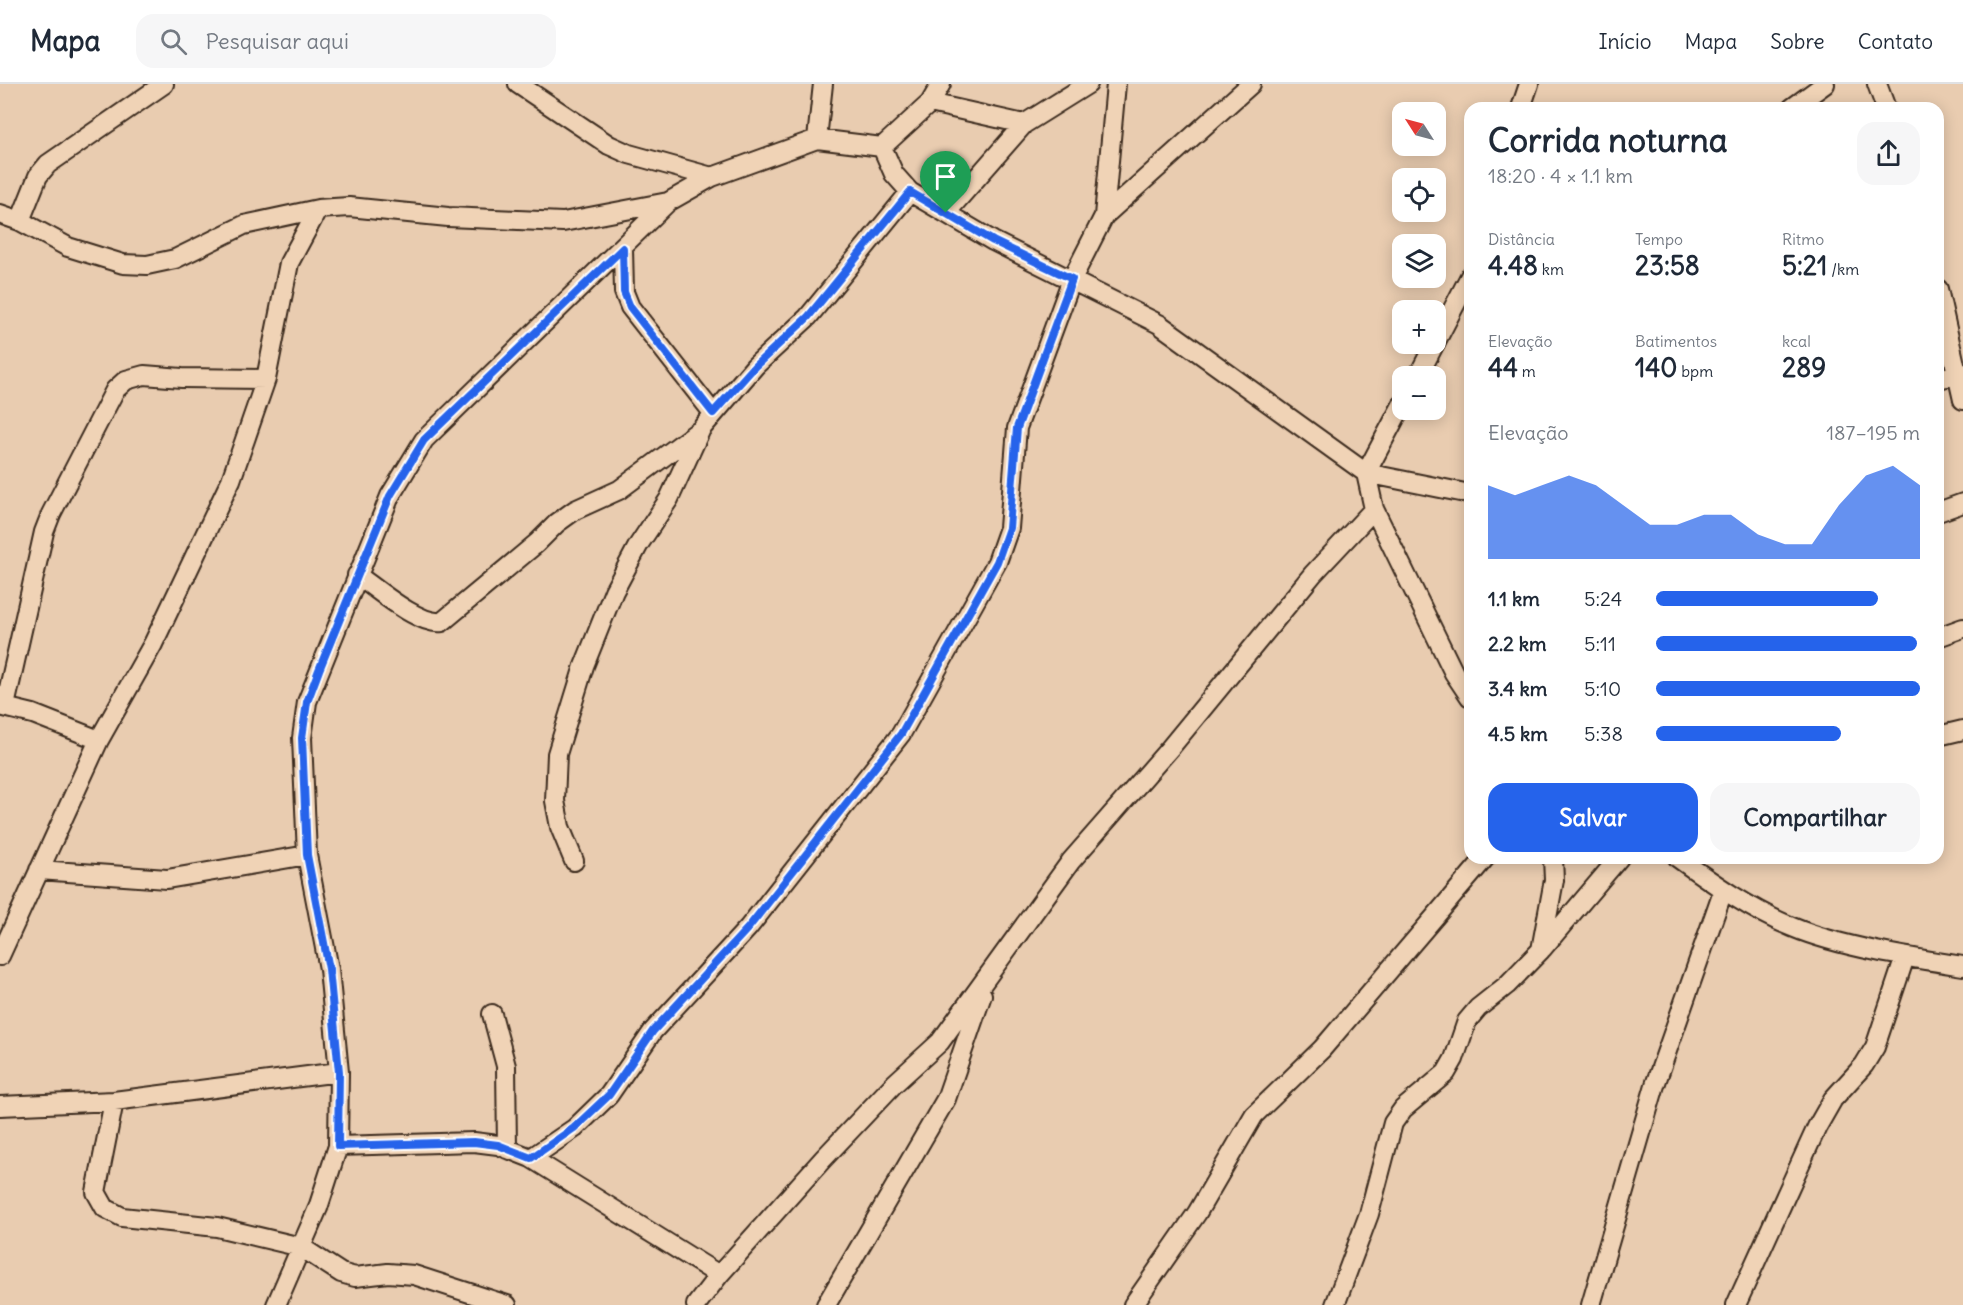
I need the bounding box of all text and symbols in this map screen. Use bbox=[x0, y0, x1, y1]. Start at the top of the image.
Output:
search box bbox=[136, 14, 556, 68]
text: Mapa bbox=[30, 23, 100, 59]
icon: search bbox=[157, 25, 190, 58]
text: Pesquisar aqui bbox=[205, 27, 349, 55]
text: Início bbox=[1598, 28, 1652, 55]
text: Mapa bbox=[1685, 28, 1737, 55]
text: Sobre bbox=[1770, 28, 1825, 55]
text: Contato bbox=[1858, 28, 1933, 55]
north arrow bbox=[1392, 102, 1446, 156]
map controls bbox=[1392, 102, 1446, 420]
text: Corrida noturna bbox=[1488, 119, 1728, 161]
button: share bbox=[1857, 122, 1920, 185]
pin bbox=[920, 151, 971, 213]
icon: arrive bbox=[929, 160, 962, 193]
text: 18:20 · 4 × 1.1 km bbox=[1488, 163, 1633, 188]
button: locate bbox=[1392, 168, 1446, 222]
text: Distância bbox=[1488, 229, 1555, 249]
text: Tempo bbox=[1635, 229, 1683, 249]
text: Ritmo bbox=[1782, 229, 1824, 249]
button: layers bbox=[1392, 234, 1446, 288]
text: 4.48 bbox=[1488, 249, 1538, 282]
text: 23:58 bbox=[1635, 249, 1700, 282]
text: 5:21 bbox=[1782, 249, 1827, 282]
text: km bbox=[1538, 259, 1564, 279]
text: /km bbox=[1827, 259, 1859, 279]
button: + bbox=[1392, 300, 1446, 354]
text: Elevação bbox=[1488, 331, 1552, 351]
text: Batimentos bbox=[1635, 331, 1717, 351]
text: kcal bbox=[1782, 331, 1811, 351]
text: 44 bbox=[1488, 351, 1518, 384]
text: 140 bbox=[1635, 351, 1677, 384]
text: 289 bbox=[1782, 351, 1826, 384]
text: m bbox=[1518, 361, 1536, 381]
text: bpm bbox=[1677, 361, 1713, 381]
button: − bbox=[1392, 366, 1446, 420]
text: Elevação bbox=[1488, 420, 1569, 445]
text: 187–195 m bbox=[1826, 420, 1920, 445]
text: 1.1 km bbox=[1488, 586, 1540, 611]
text: 5:24 bbox=[1584, 586, 1622, 611]
text: 2.2 km bbox=[1488, 631, 1547, 656]
text: 5:11 bbox=[1584, 631, 1616, 656]
text: 3.4 km bbox=[1488, 676, 1547, 701]
text: 5:10 bbox=[1584, 676, 1621, 701]
text: 4.5 km bbox=[1488, 721, 1548, 746]
text: 5:38 bbox=[1584, 721, 1623, 746]
button: Salvar bbox=[1488, 783, 1698, 852]
button: Compartilhar bbox=[1710, 783, 1920, 852]

